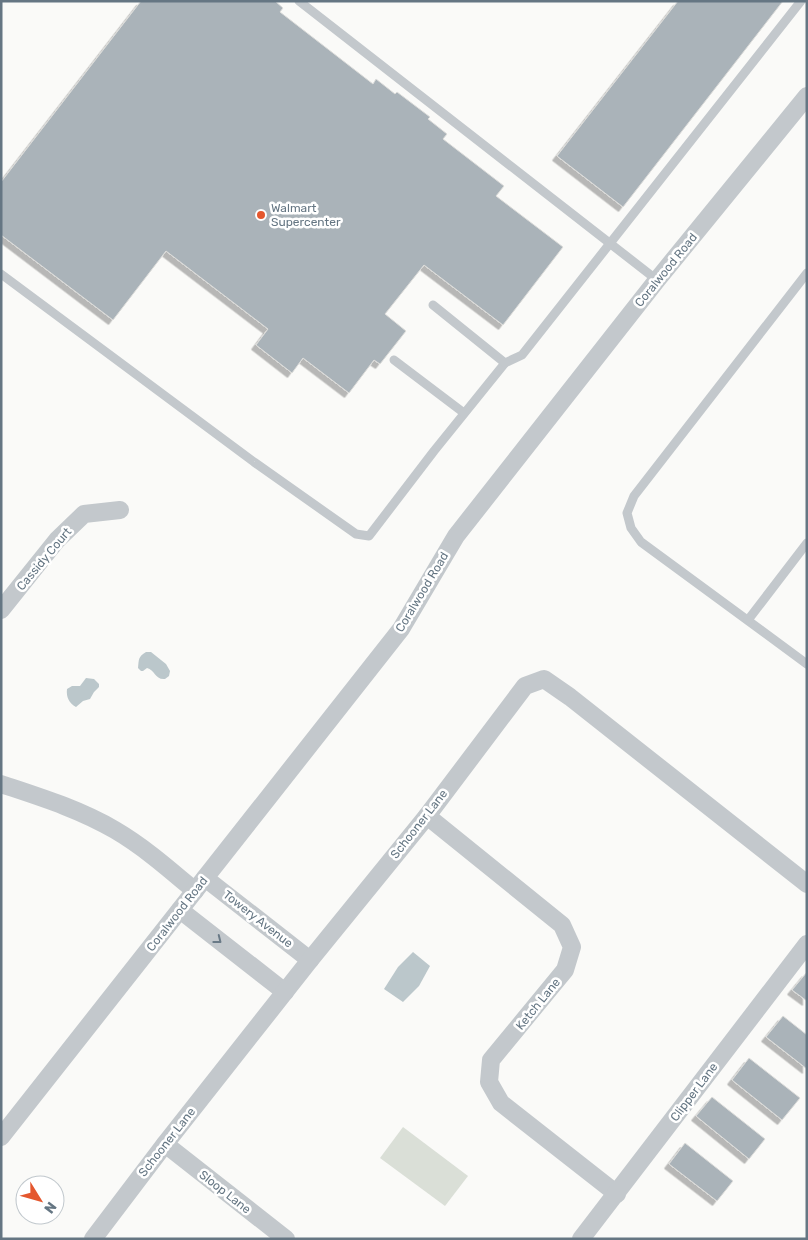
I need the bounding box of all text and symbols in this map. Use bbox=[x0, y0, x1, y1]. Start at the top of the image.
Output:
place label: Walmart Supercenter bbox=[271, 201, 341, 229]
marker: Walmart Supercenter bbox=[255, 209, 267, 221]
street label: Coralwood Road bbox=[632, 230, 700, 310]
street label: Cassidy Court bbox=[14, 525, 74, 593]
street label: Coralwood Road bbox=[393, 550, 451, 634]
street label: Schooner Lane bbox=[388, 786, 450, 861]
street label: Coralwood Road bbox=[144, 874, 210, 954]
street label: Towery Avenue bbox=[221, 888, 296, 951]
one-way arrow bbox=[212, 935, 221, 943]
street label: Ketch Lane bbox=[513, 975, 563, 1033]
street label: Clipper Lane bbox=[668, 1060, 721, 1124]
street label: Schooner Lane bbox=[136, 1104, 198, 1179]
street label: Sloop Lane bbox=[196, 1168, 254, 1217]
north arrow bbox=[15, 1175, 65, 1225]
text: N bbox=[40, 1198, 60, 1217]

